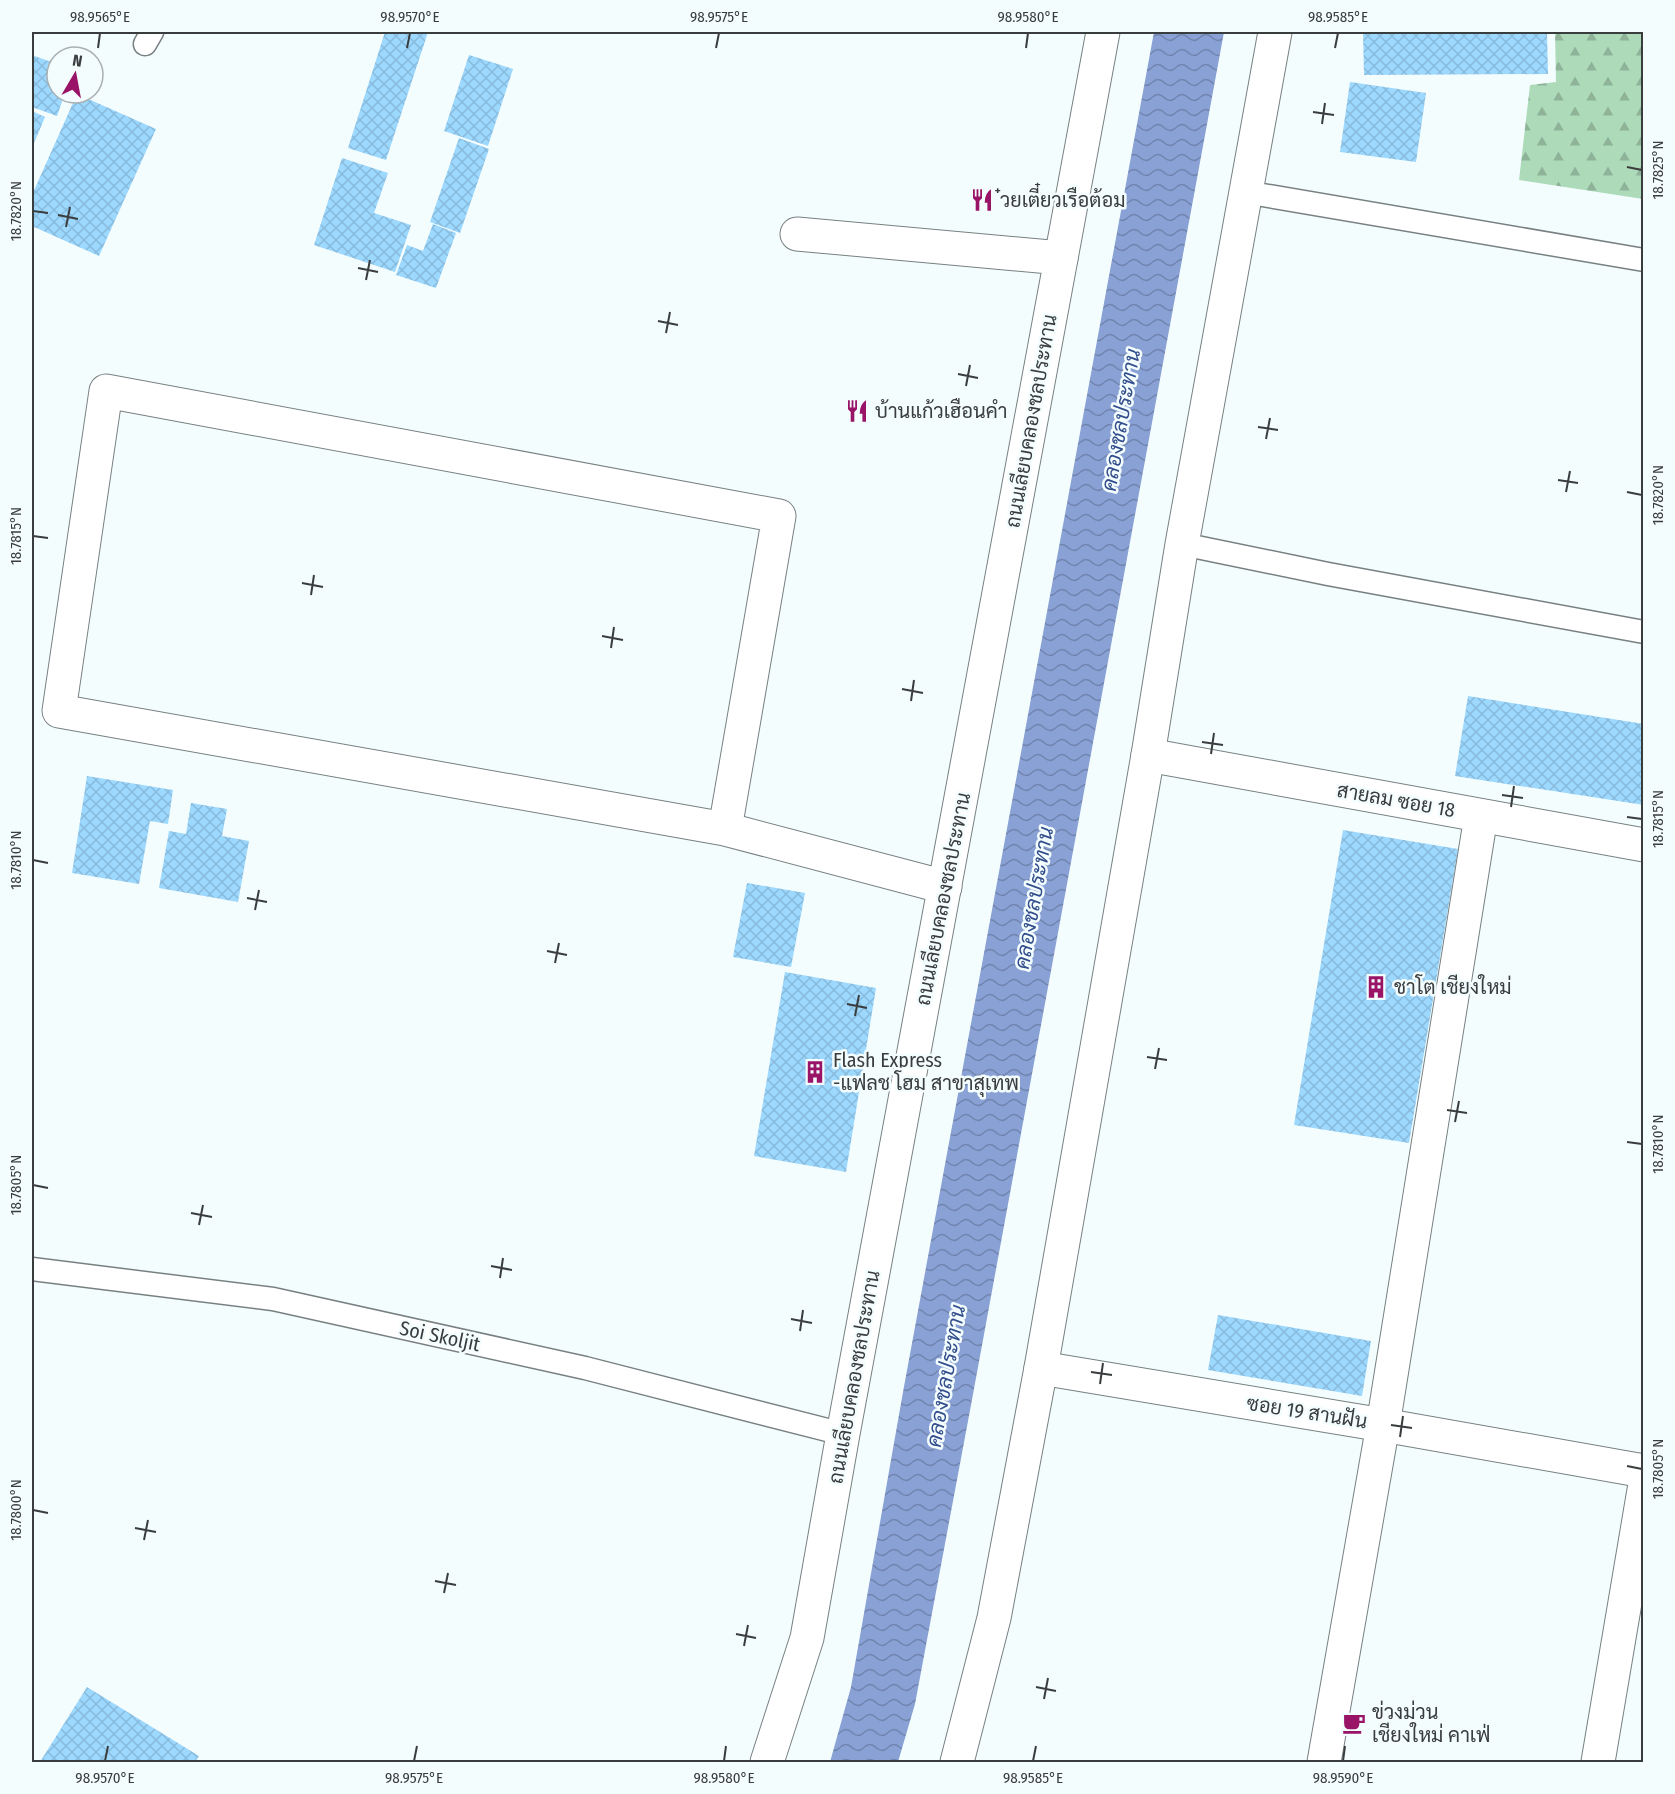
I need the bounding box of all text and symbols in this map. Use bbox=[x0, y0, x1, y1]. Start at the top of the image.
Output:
text: 98.9565°E bbox=[70, 8, 130, 26]
text: 98.9570°E bbox=[380, 8, 440, 26]
text: 98.9575°E bbox=[690, 8, 748, 26]
text: 98.9580°E bbox=[997, 8, 1059, 26]
text: 98.9585°E bbox=[1308, 8, 1368, 26]
north arrow bbox=[45, 45, 105, 105]
text: N bbox=[71, 51, 84, 71]
text: 18.7825°N bbox=[1649, 140, 1667, 200]
text: 18.7820°N bbox=[7, 181, 25, 241]
place label: ๋วยเตี๋ยวเรือต้อม bbox=[995, 182, 1125, 212]
restaurant icon: ๋วยเตี๋ยวเรือต้อม bbox=[969, 187, 995, 213]
street label: ถนนเลียบคลองชลประทาน bbox=[999, 312, 1062, 530]
water label: คลองชลประทาน bbox=[1096, 346, 1146, 493]
place label: บ้านแก้วเฮือนคำ bbox=[875, 397, 1007, 423]
restaurant icon: บ้านแก้วเฮือนคำ bbox=[844, 398, 870, 424]
text: 18.7820°N bbox=[1649, 465, 1667, 525]
text: 18.7815°N bbox=[7, 507, 25, 565]
street label: สายลม ซอย 18 bbox=[1335, 778, 1457, 822]
street label: ถนนเลียบคลองชลประทาน bbox=[910, 790, 975, 1008]
text: 18.7815°N bbox=[1649, 790, 1667, 848]
water label: คลองชลประทาน bbox=[1009, 824, 1059, 971]
text: 18.7810°N bbox=[7, 830, 25, 890]
building icon: ชาโต เชียงใหม่ bbox=[1363, 974, 1389, 1000]
place label: ชาโต เชียงใหม่ bbox=[1394, 974, 1512, 999]
place label: Flash Express -แฟลช โฮม สาขาสุเทพ bbox=[833, 1048, 1019, 1097]
building icon: Flash Express -แฟลช โฮม สาขาสุเทพ bbox=[802, 1059, 828, 1085]
text: 18.7810°N bbox=[1649, 1114, 1667, 1174]
text: 18.7805°N bbox=[7, 1155, 25, 1215]
street label: ถนนเลียบคลองชลประทาน bbox=[822, 1268, 885, 1486]
water label: คลองชลประทาน bbox=[921, 1302, 971, 1449]
street label: Soi Skoljit bbox=[398, 1316, 483, 1356]
street label: ซอย 19 สานฝัน bbox=[1245, 1391, 1369, 1433]
text: 18.7805°N bbox=[1649, 1439, 1667, 1499]
text: 18.7800°N bbox=[7, 1479, 25, 1541]
place label: ข่วงม่วน เชียงใหม่ คาเฟ่ bbox=[1372, 1700, 1490, 1747]
cafe icon: ข่วงม่วน เชียงใหม่ คาเฟ่ bbox=[1341, 1710, 1367, 1736]
text: 98.9570°E bbox=[75, 1769, 135, 1787]
text: 98.9575°E bbox=[385, 1769, 443, 1787]
text: 98.9580°E bbox=[693, 1769, 755, 1787]
text: 98.9585°E bbox=[1003, 1769, 1063, 1787]
text: 98.9590°E bbox=[1313, 1769, 1373, 1787]

